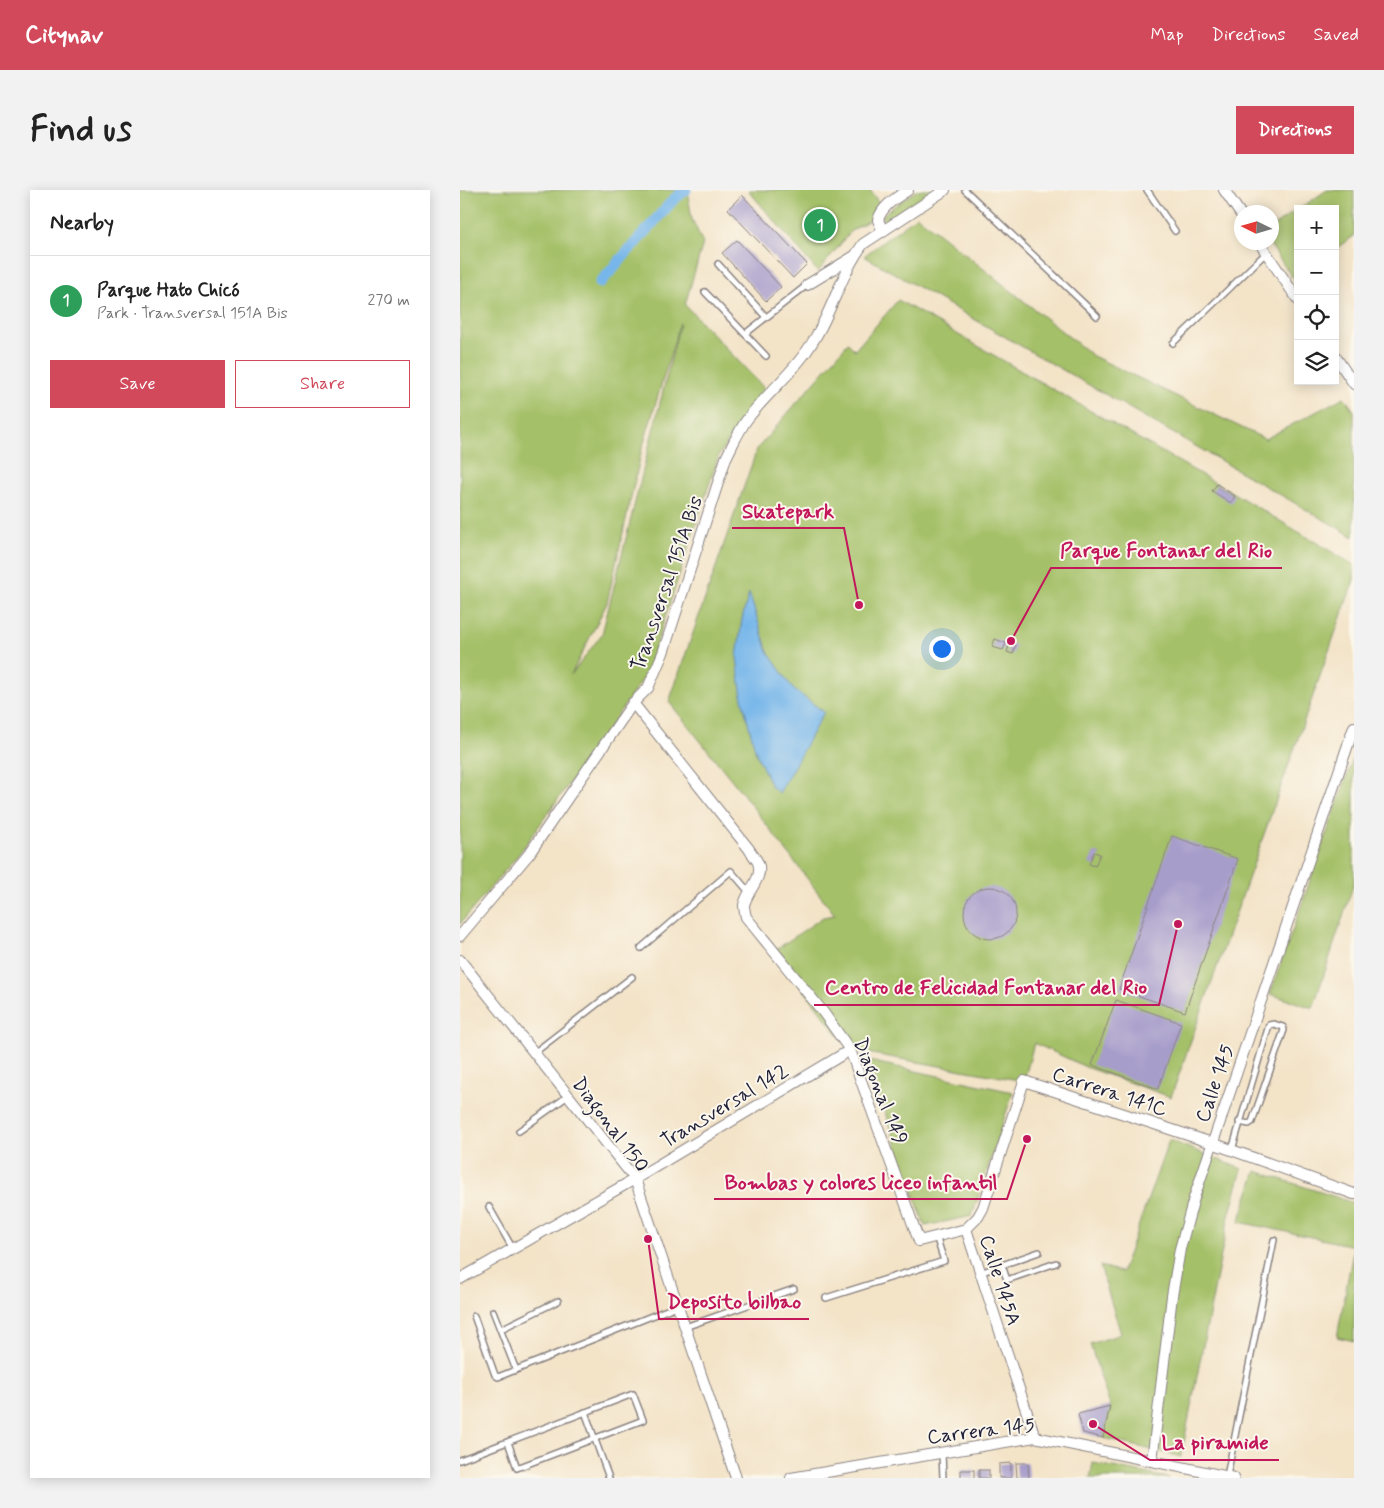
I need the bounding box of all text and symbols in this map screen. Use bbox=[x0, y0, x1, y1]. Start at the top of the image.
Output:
text: Citynav bbox=[25, 20, 103, 51]
text: Map bbox=[1151, 23, 1184, 47]
text: Directions bbox=[1212, 23, 1286, 47]
text: Saved bbox=[1314, 23, 1359, 47]
button: Directions bbox=[1236, 106, 1354, 154]
text: Find us bbox=[30, 107, 132, 153]
north arrow bbox=[1234, 205, 1279, 250]
map controls bbox=[1294, 205, 1339, 385]
button: + bbox=[1294, 205, 1339, 250]
pin: 1 bbox=[804, 206, 836, 244]
text: Nearby bbox=[50, 209, 114, 237]
button: − bbox=[1294, 250, 1339, 295]
text: Parque Hato Chicó bbox=[97, 278, 240, 303]
text: 1 bbox=[62, 290, 70, 311]
text: 270 m bbox=[367, 290, 410, 311]
button: locate bbox=[1294, 295, 1339, 340]
text: Park · Transversal 151A Bis bbox=[97, 303, 288, 324]
button: layers bbox=[1294, 340, 1339, 385]
button: Save bbox=[50, 360, 225, 408]
button: Share bbox=[235, 360, 410, 408]
street label: Transversal 151A Bis bbox=[625, 492, 710, 675]
callout: Skatepark bbox=[732, 492, 844, 528]
text: Skatepark bbox=[742, 498, 835, 526]
callout: Parque Fontanar del Rio bbox=[1051, 532, 1282, 568]
text: Parque Fontanar del Rio bbox=[1060, 537, 1272, 565]
your location bbox=[929, 636, 955, 662]
callout: Centro de Felicidad Fontanar del Rio bbox=[814, 969, 1159, 1005]
text: Centro de Felicidad Fontanar del Rio bbox=[825, 974, 1148, 1002]
street label: Diagonal 149 bbox=[844, 1034, 913, 1150]
street label: Calle 145 bbox=[1190, 1041, 1241, 1126]
street label: Transversal 142 bbox=[656, 1058, 794, 1155]
street label: Carrera 141C bbox=[1049, 1061, 1171, 1124]
street label: Diagonal 150 bbox=[563, 1072, 655, 1179]
callout: Bombas y colores liceo infantil bbox=[714, 1163, 1007, 1199]
text: Bombas y colores liceo infantil bbox=[724, 1169, 998, 1197]
street label: Calle 145A bbox=[972, 1232, 1027, 1329]
callout: Deposito bilbao bbox=[659, 1283, 809, 1319]
text: Deposito bilbao bbox=[667, 1288, 801, 1316]
street label: Carrera 145 bbox=[926, 1411, 1037, 1452]
callout: La piramide bbox=[1150, 1424, 1279, 1460]
text: La piramide bbox=[1161, 1429, 1269, 1457]

